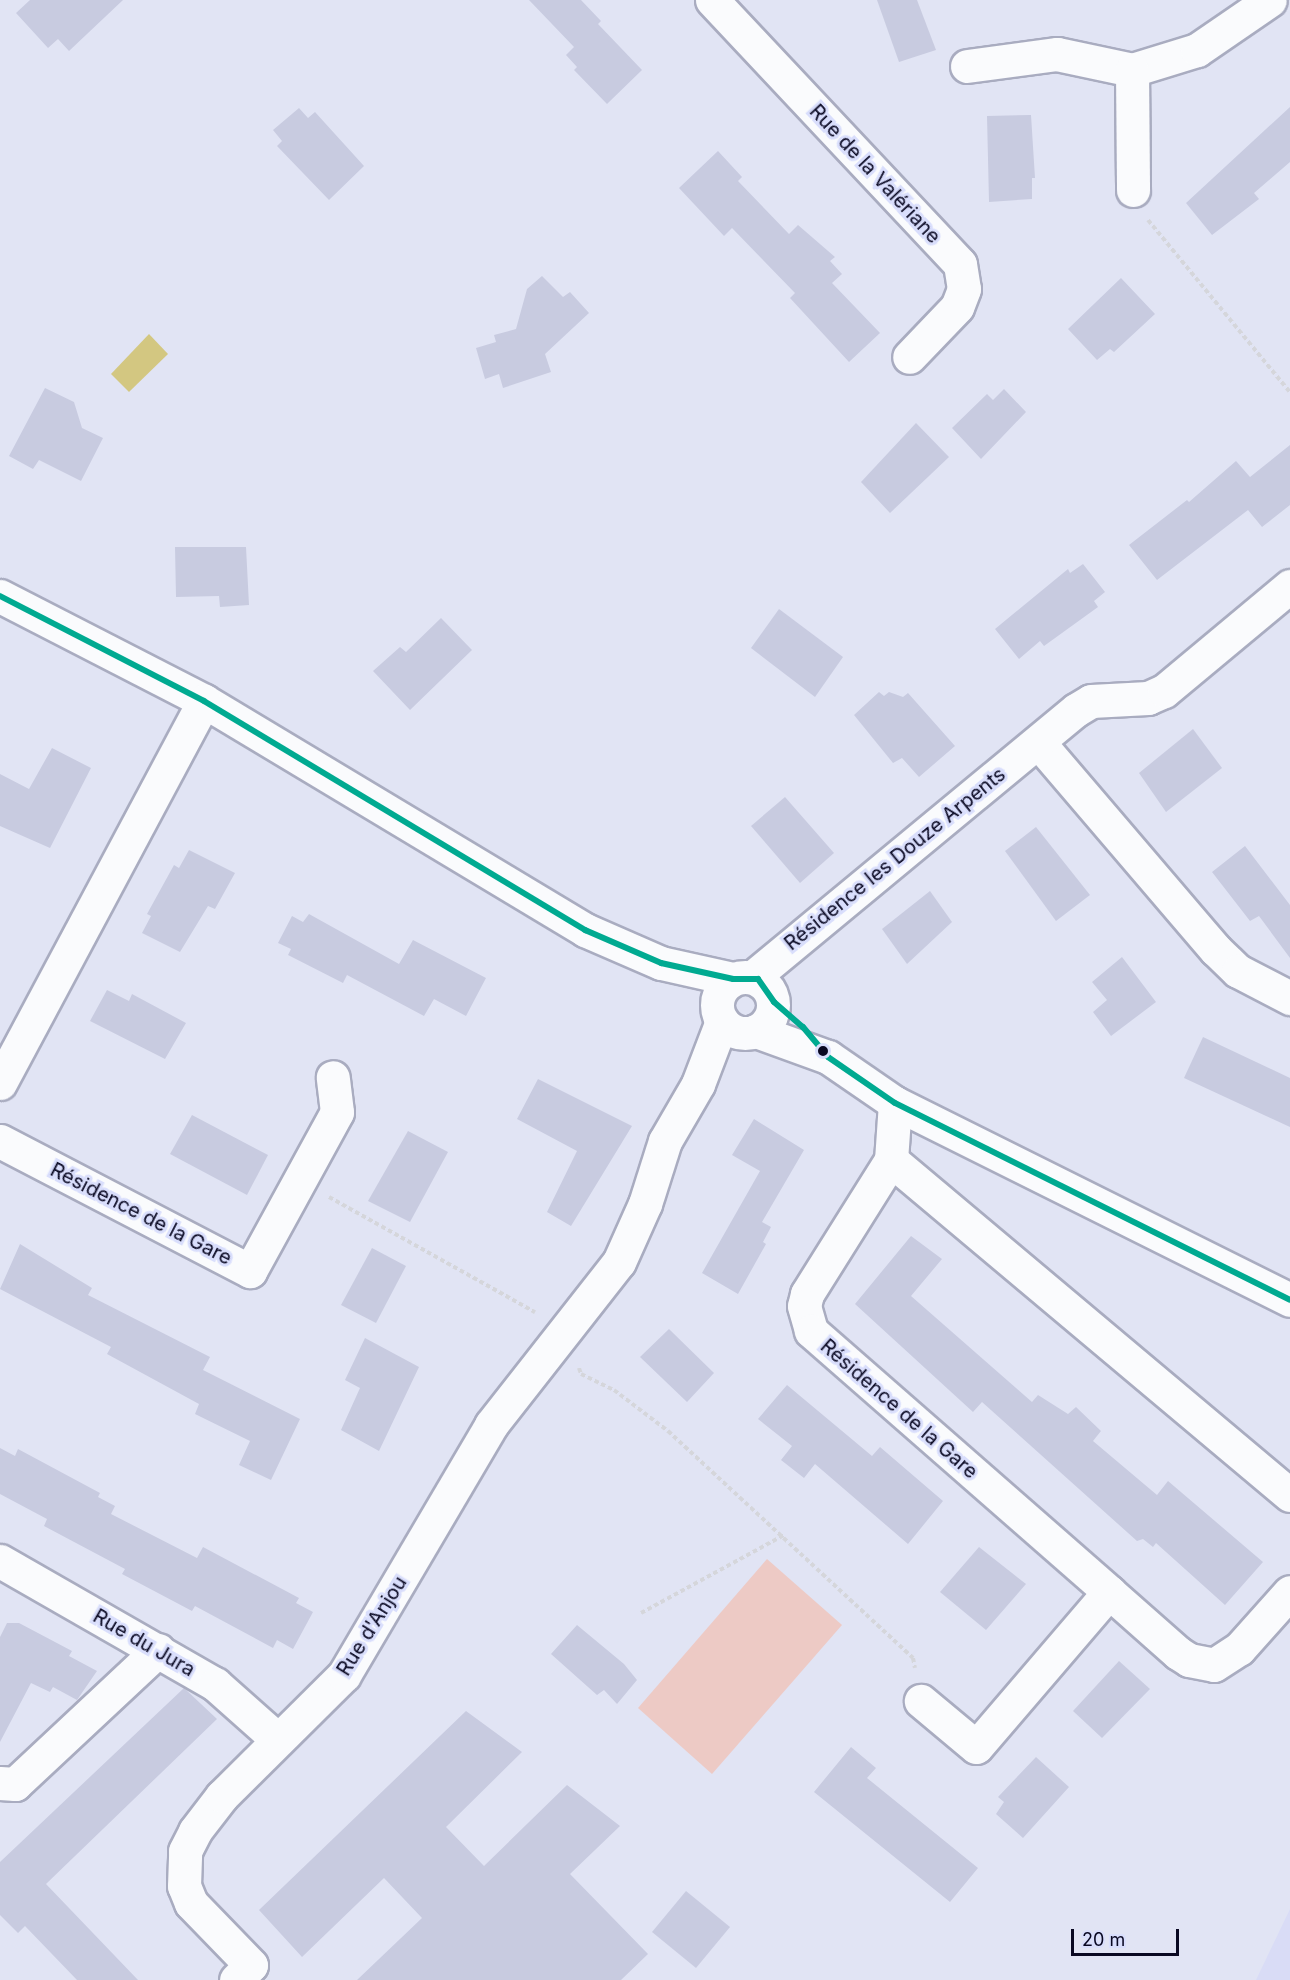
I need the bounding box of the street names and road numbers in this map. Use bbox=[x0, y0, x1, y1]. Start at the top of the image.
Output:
street label: Rue de la Valériane bbox=[804, 100, 946, 248]
street label: Résidence les Douze Arpents bbox=[780, 762, 1010, 956]
street label: Résidence de la Gare bbox=[46, 1158, 236, 1270]
street label: Résidence de la Gare bbox=[816, 1334, 982, 1484]
street label: Rue d'Anjou bbox=[332, 1572, 412, 1680]
street label: Rue du Jura bbox=[89, 1604, 199, 1682]

